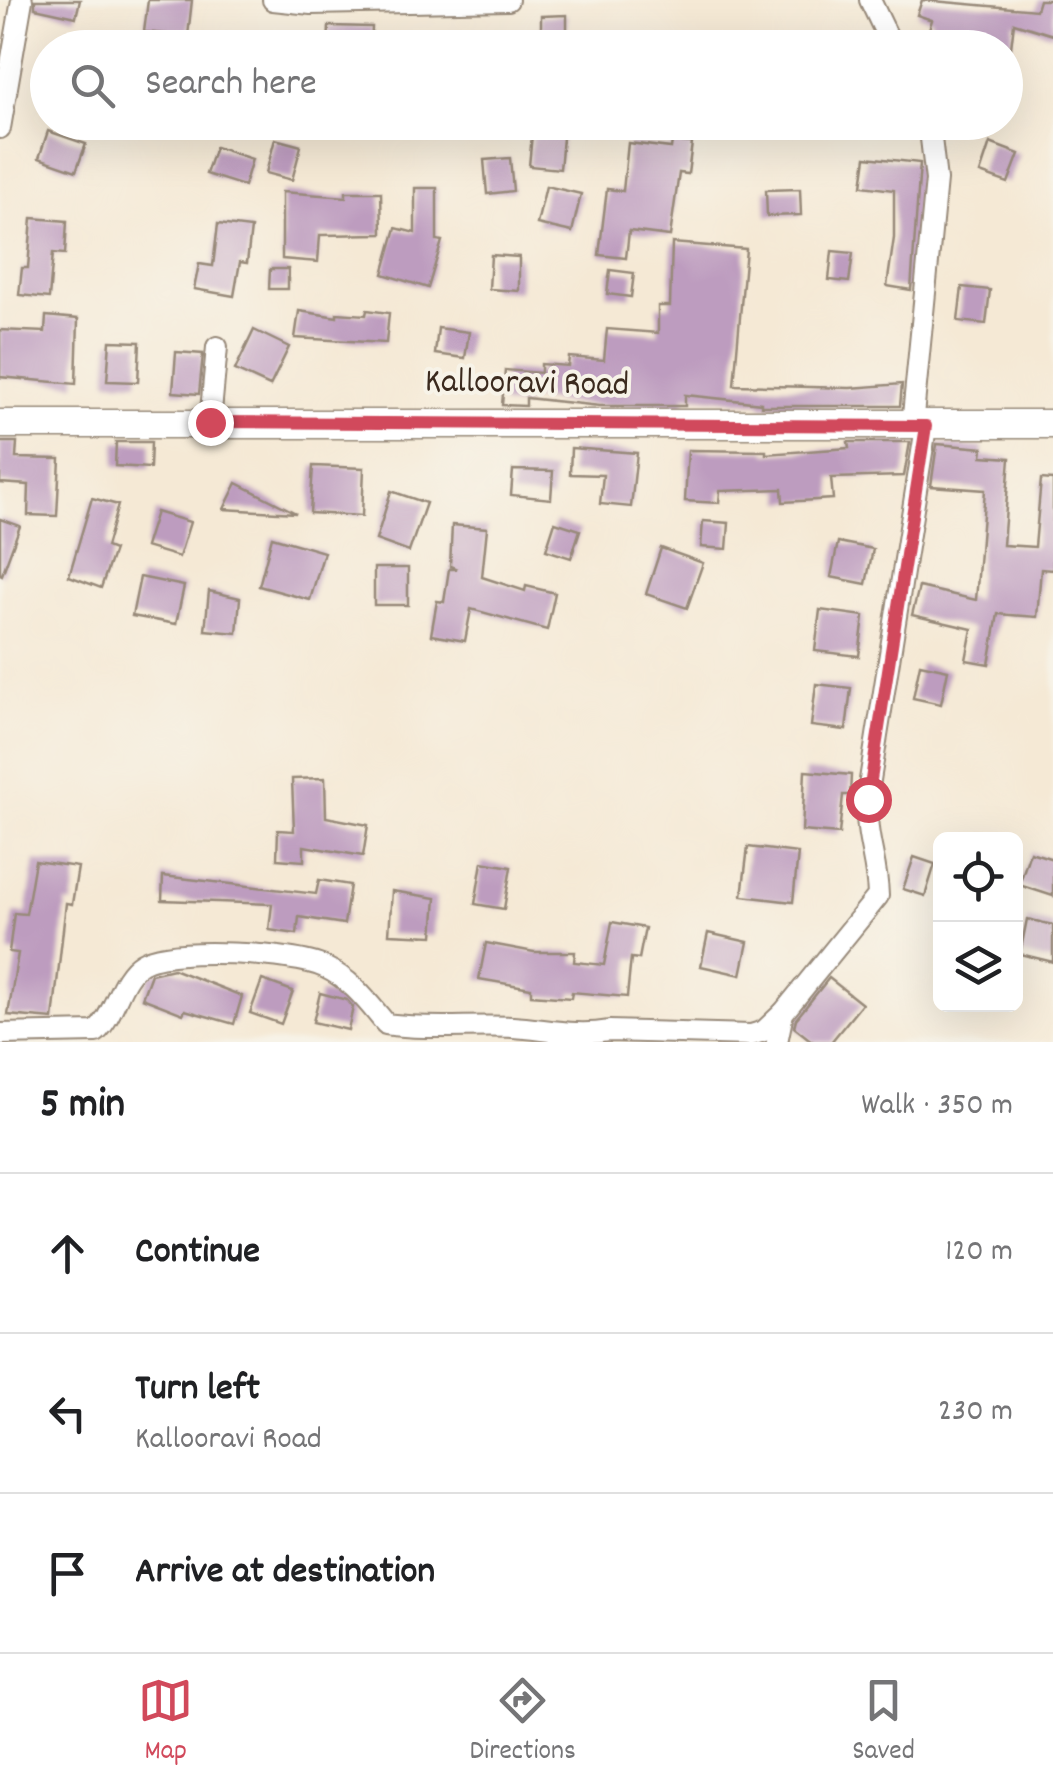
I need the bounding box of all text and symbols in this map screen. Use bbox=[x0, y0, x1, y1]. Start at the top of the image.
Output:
search box bbox=[30, 30, 1023, 140]
icon: search bbox=[65, 58, 120, 113]
text: Search here bbox=[145, 58, 317, 113]
street label: Kallooravi Road bbox=[424, 358, 630, 412]
route end bbox=[188, 400, 234, 446]
route start bbox=[846, 777, 892, 823]
map controls bbox=[933, 832, 1023, 1012]
button: locate bbox=[933, 832, 1023, 922]
button: layers bbox=[933, 922, 1023, 1012]
text: 5 min bbox=[40, 1077, 125, 1137]
text: Walk · 350 m bbox=[861, 1084, 1013, 1130]
icon: ahead bbox=[40, 1226, 95, 1281]
text: Continue bbox=[135, 1226, 260, 1281]
text: 120 m bbox=[945, 1230, 1013, 1276]
text: Turn left bbox=[135, 1363, 260, 1418]
icon: left bbox=[40, 1386, 95, 1441]
text: 230 m bbox=[938, 1390, 1013, 1436]
text: Kallooravi Road bbox=[135, 1418, 322, 1464]
icon: arrive bbox=[40, 1546, 95, 1601]
text: Arrive at destination bbox=[135, 1546, 435, 1601]
tab: Map bbox=[138, 1673, 193, 1773]
tab: Directions bbox=[470, 1673, 576, 1773]
tab: Saved bbox=[852, 1673, 915, 1773]

